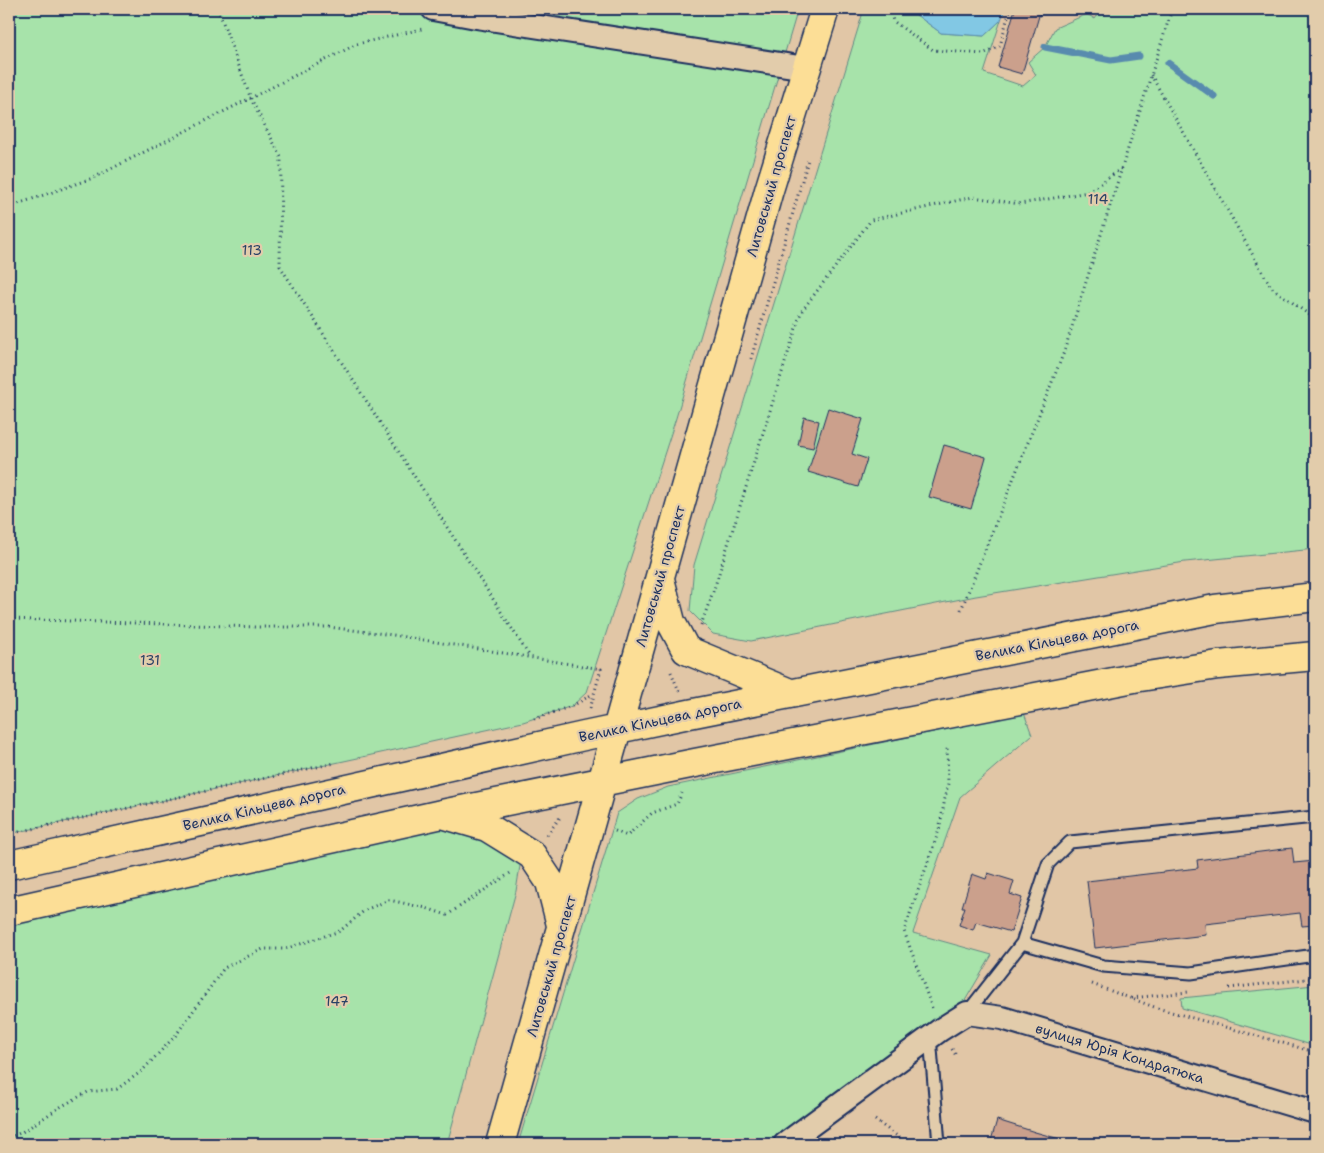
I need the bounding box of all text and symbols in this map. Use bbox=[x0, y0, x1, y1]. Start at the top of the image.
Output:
street label: Литовський проспект bbox=[742, 112, 800, 259]
park label: 114 bbox=[1088, 190, 1108, 208]
park label: 113 bbox=[242, 241, 262, 259]
street label: Литовський проспект bbox=[631, 502, 689, 649]
street label: Велика Кільцева дорога bbox=[974, 615, 1140, 665]
park label: 131 bbox=[140, 651, 160, 669]
street label: Велика Кільцева дорога bbox=[577, 694, 743, 746]
street label: Велика Кільцева дорога bbox=[181, 780, 347, 834]
street label: Литовський проспект bbox=[522, 892, 580, 1039]
park label: 147 bbox=[325, 992, 349, 1010]
street label: вулиця Юрія Кондратюка bbox=[1033, 1019, 1207, 1087]

